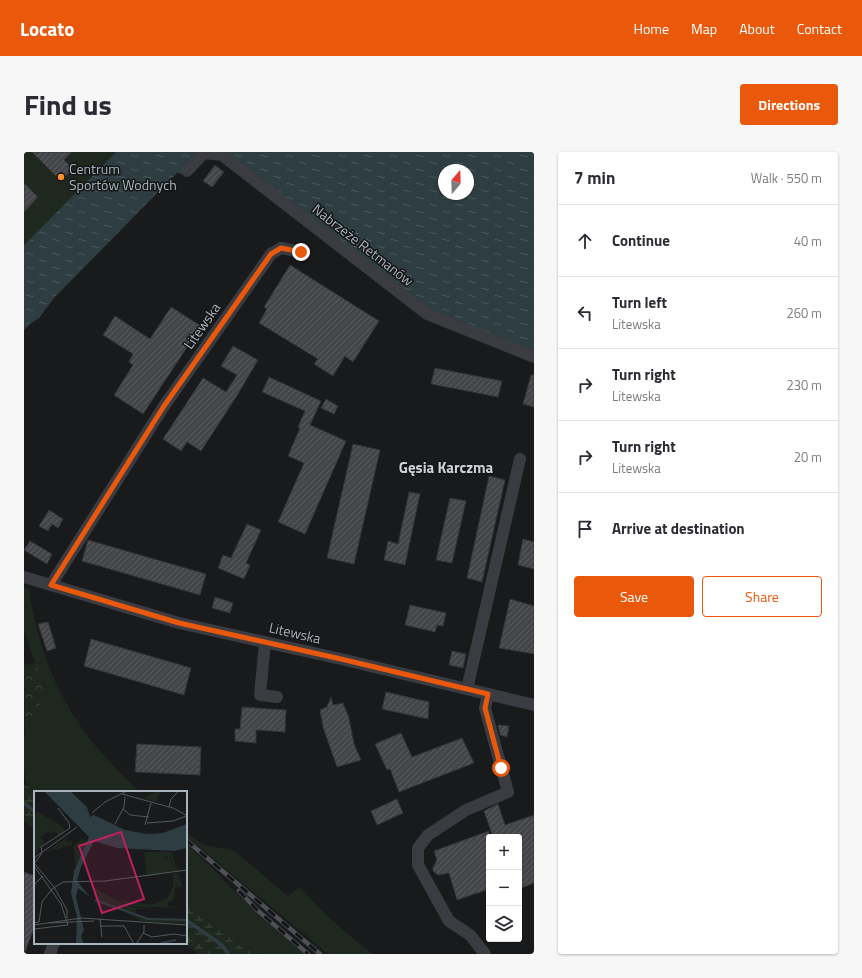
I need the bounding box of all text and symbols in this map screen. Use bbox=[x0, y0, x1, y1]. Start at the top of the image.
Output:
text: Locato bbox=[20, 14, 74, 43]
text: Home bbox=[634, 18, 669, 39]
text: Map bbox=[691, 18, 717, 39]
text: About bbox=[739, 18, 775, 39]
text: Contact bbox=[797, 18, 842, 39]
text: Find us bbox=[24, 83, 112, 126]
button: Directions bbox=[740, 84, 838, 125]
place label: Centrum Sportów Wodnych bbox=[69, 158, 177, 195]
north arrow bbox=[438, 164, 474, 200]
text: 7 min bbox=[574, 165, 615, 191]
text: Walk · 550 m bbox=[751, 168, 822, 188]
marker: Centrum Sportów Wodnych bbox=[56, 172, 66, 182]
street label: Nabrzeże Retmanów bbox=[308, 198, 419, 291]
text: Continue bbox=[612, 229, 670, 252]
icon: ahead bbox=[574, 230, 596, 252]
text: 40 m bbox=[794, 231, 822, 251]
route end bbox=[292, 243, 310, 261]
text: Turn left bbox=[612, 291, 667, 314]
street label: Litewska bbox=[178, 298, 225, 353]
icon: left bbox=[574, 302, 596, 324]
text: 260 m bbox=[786, 303, 822, 323]
text: Litewska bbox=[612, 314, 661, 334]
text: Turn right bbox=[612, 363, 676, 386]
icon: right bbox=[574, 374, 596, 396]
text: 230 m bbox=[786, 375, 822, 395]
text: Litewska bbox=[612, 386, 661, 406]
text: Turn right bbox=[612, 435, 676, 458]
icon: right bbox=[574, 446, 596, 468]
text: 20 m bbox=[794, 447, 822, 467]
district label: Gęsia Karczma bbox=[399, 456, 494, 479]
text: Litewska bbox=[612, 458, 661, 478]
text: Arrive at destination bbox=[612, 517, 745, 540]
icon: arrive bbox=[574, 518, 596, 540]
button: Save bbox=[574, 576, 694, 617]
button: Share bbox=[702, 576, 822, 617]
street label: Litewska bbox=[267, 616, 323, 649]
route start bbox=[492, 759, 510, 777]
inset map bbox=[34, 791, 187, 944]
map controls bbox=[486, 834, 522, 942]
button: + bbox=[486, 834, 522, 870]
button: − bbox=[486, 870, 522, 906]
button: layers bbox=[486, 906, 522, 942]

